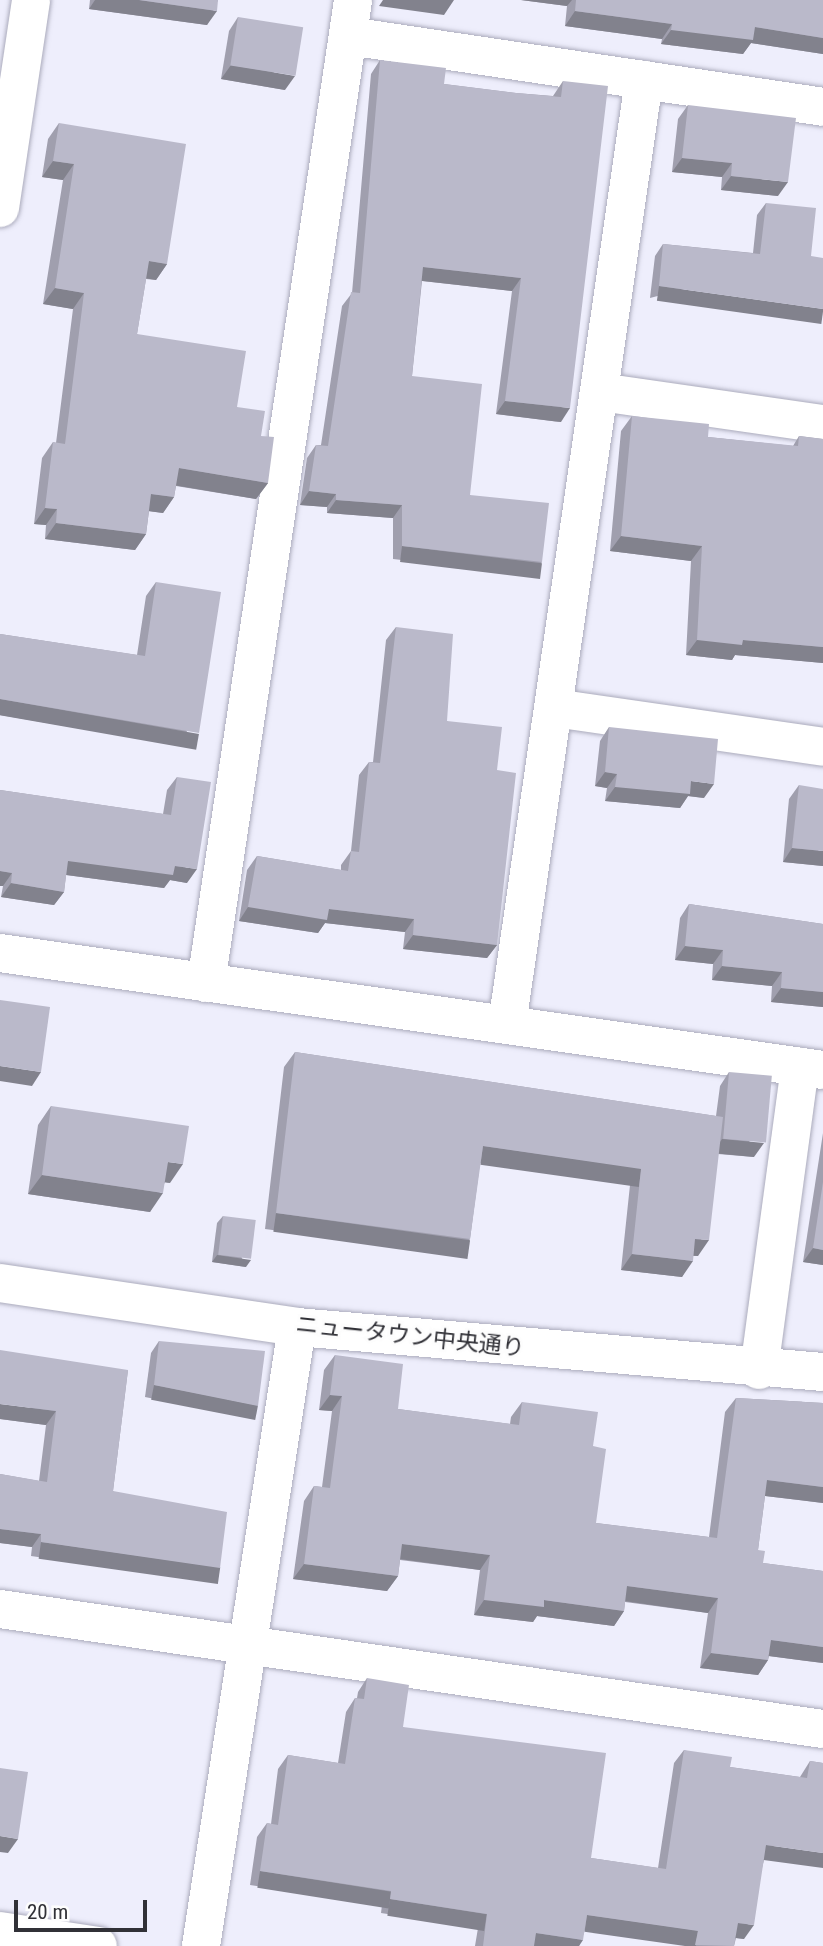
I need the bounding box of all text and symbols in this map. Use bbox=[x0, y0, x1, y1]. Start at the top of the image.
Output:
street label: ニュータウン中央通り bbox=[294, 1311, 526, 1363]
scale bar bbox=[18, 1886, 150, 1930]
text: 20 m bbox=[27, 1900, 68, 1924]

